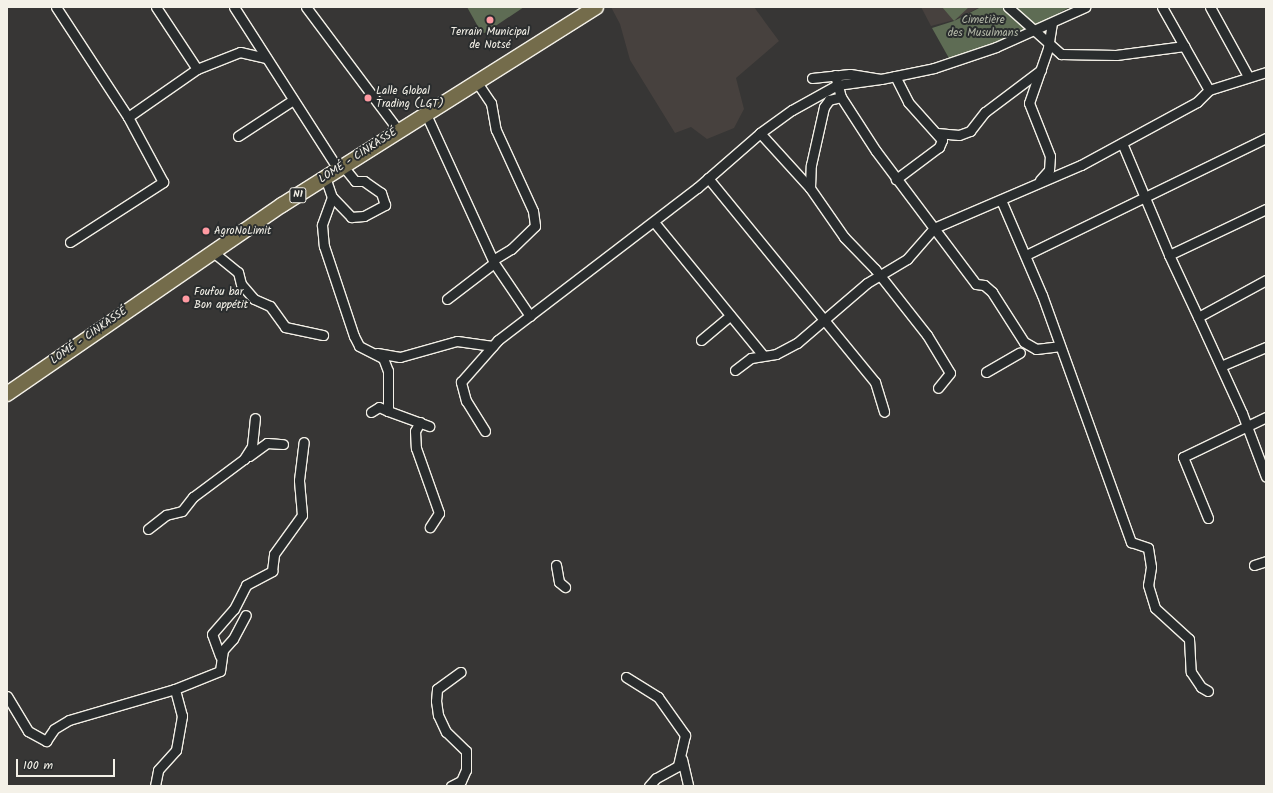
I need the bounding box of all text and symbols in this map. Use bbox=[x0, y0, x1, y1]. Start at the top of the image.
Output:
park label: Cimetière des Musulmans bbox=[948, 14, 1018, 40]
marker: Terrain Municipal de Notsé bbox=[485, 15, 495, 25]
place label: Terrain Municipal de Notsé bbox=[450, 26, 530, 52]
place label: Lalle Global Trading (LGT) bbox=[376, 85, 444, 111]
marker: Lalle Global Trading (LGT) bbox=[363, 93, 373, 103]
street label: LOMÉ - CINKASSÉ bbox=[316, 126, 400, 186]
road number: N1 bbox=[289, 187, 307, 203]
place label: AgroNoLimit bbox=[214, 224, 271, 238]
marker: AgroNoLimit bbox=[201, 226, 211, 236]
place label: Foufou bar Bon appétit bbox=[194, 286, 248, 312]
marker: Foufou bar Bon appétit bbox=[181, 294, 191, 304]
street label: LOMÉ - CINKASSÉ bbox=[48, 305, 130, 367]
scale bar bbox=[18, 751, 117, 777]
text: 100 m bbox=[23, 756, 53, 775]

